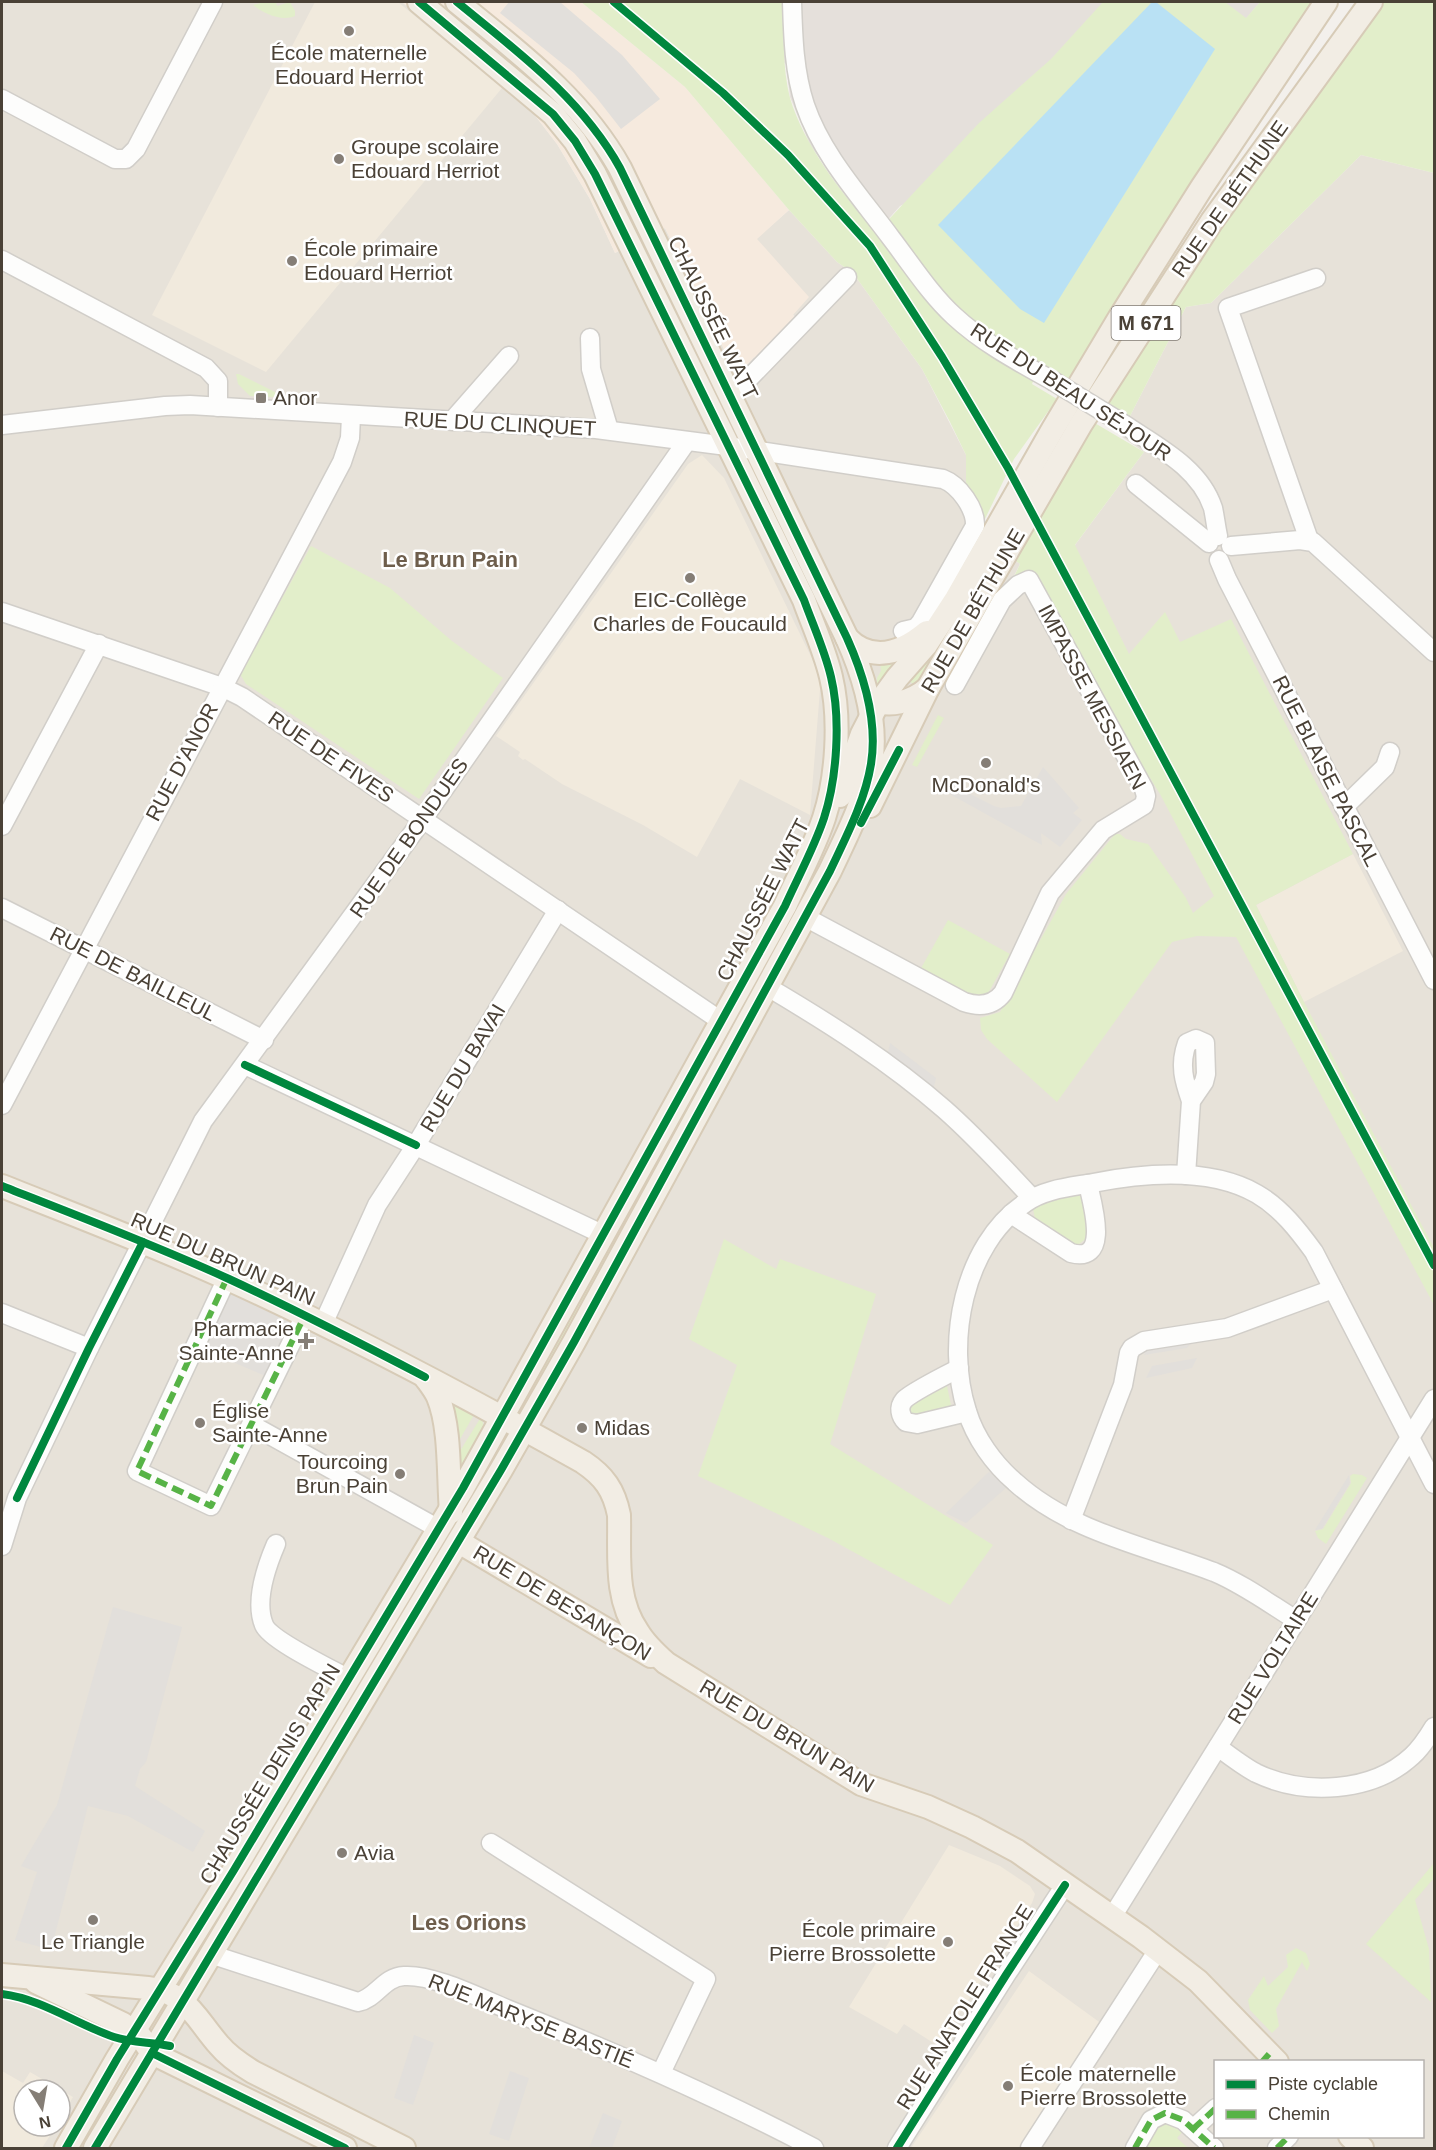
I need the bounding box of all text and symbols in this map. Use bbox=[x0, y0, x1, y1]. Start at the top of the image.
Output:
marker: École maternelle Edouard Herriot bbox=[342, 24, 356, 38]
place label: École maternelle Edouard Herriot bbox=[271, 41, 427, 88]
street label: RUE DE BÉTHUNE bbox=[1167, 116, 1292, 281]
place label: Groupe scolaire Edouard Herriot bbox=[351, 135, 499, 182]
marker: Groupe scolaire Edouard Herriot bbox=[332, 152, 346, 166]
street label: CHAUSSÉE WATT bbox=[664, 233, 763, 403]
place label: École primaire Edouard Herriot bbox=[304, 237, 452, 284]
marker: École primaire Edouard Herriot bbox=[285, 254, 299, 268]
road number: M 671 bbox=[1112, 306, 1180, 340]
street label: RUE DU BEAU SÉJOUR bbox=[967, 318, 1176, 465]
place label: Anor bbox=[273, 386, 317, 409]
marker: Anor bbox=[254, 391, 268, 405]
street label: RUE DU CLINQUET bbox=[403, 407, 597, 440]
street label: RUE DE BÉTHUNE bbox=[916, 525, 1029, 697]
district label: Le Brun Pain bbox=[382, 547, 518, 572]
marker: EIC-Collège Charles de Foucauld bbox=[683, 571, 697, 585]
place label: EIC-Collège Charles de Foucauld bbox=[593, 588, 787, 635]
street label: IMPASSE MESSIAEN bbox=[1034, 600, 1151, 793]
street label: RUE BLAISE PASCAL bbox=[1268, 672, 1385, 870]
street label: RUE D'ANOR bbox=[141, 699, 222, 825]
street label: RUE DE FIVES bbox=[264, 706, 398, 807]
street label: RUE DE BONDUES bbox=[345, 754, 472, 922]
marker: McDonald's bbox=[979, 756, 993, 770]
place label: McDonald's bbox=[931, 773, 1041, 796]
street label: CHAUSSÉE WATT bbox=[712, 815, 813, 985]
street label: RUE DE BAILLEUL bbox=[46, 922, 220, 1025]
street label: RUE DU BAVAI bbox=[415, 1000, 510, 1136]
street label: RUE DU BRUN PAIN bbox=[128, 1208, 319, 1310]
place label: Pharmacie Sainte-Anne bbox=[178, 1317, 294, 1364]
marker: Pharmacie Sainte-Anne bbox=[299, 1334, 313, 1348]
place label: Église Sainte-Anne bbox=[212, 1399, 328, 1446]
marker: Église Sainte-Anne bbox=[193, 1416, 207, 1430]
place label: Midas bbox=[594, 1416, 650, 1439]
marker: Midas bbox=[575, 1421, 589, 1435]
place label: Tourcoing Brun Pain bbox=[296, 1450, 388, 1497]
marker: Tourcoing Brun Pain bbox=[393, 1467, 407, 1481]
street label: RUE DE BESANÇON bbox=[469, 1540, 655, 1665]
street label: RUE VOLTAIRE bbox=[1223, 1588, 1322, 1728]
street label: CHAUSSÉE DENIS PAPIN bbox=[195, 1659, 345, 1888]
street label: RUE DU BRUN PAIN bbox=[696, 1674, 879, 1797]
place label: Avia bbox=[354, 1841, 395, 1864]
marker: Avia bbox=[335, 1846, 349, 1860]
street label: RUE ANATOLE FRANCE bbox=[892, 1900, 1037, 2113]
district label: Les Orions bbox=[412, 1910, 526, 1935]
marker: Le Triangle bbox=[86, 1913, 100, 1927]
place label: École primaire Pierre Brossolette bbox=[769, 1918, 936, 1965]
place label: Le Triangle bbox=[41, 1930, 145, 1953]
marker: École primaire Pierre Brossolette bbox=[941, 1935, 955, 1949]
street label: RUE MARYSE BASTIÉ bbox=[425, 1969, 637, 2072]
legend bbox=[1214, 2060, 1424, 2138]
place label: École maternelle Pierre Brossolette bbox=[1020, 2062, 1187, 2109]
text: Piste cyclable bbox=[1268, 2074, 1378, 2094]
north arrow bbox=[12, 2078, 72, 2138]
marker: École maternelle Pierre Brossolette bbox=[1001, 2079, 1015, 2093]
text: Chemin bbox=[1268, 2104, 1330, 2124]
text: N bbox=[37, 2113, 52, 2132]

